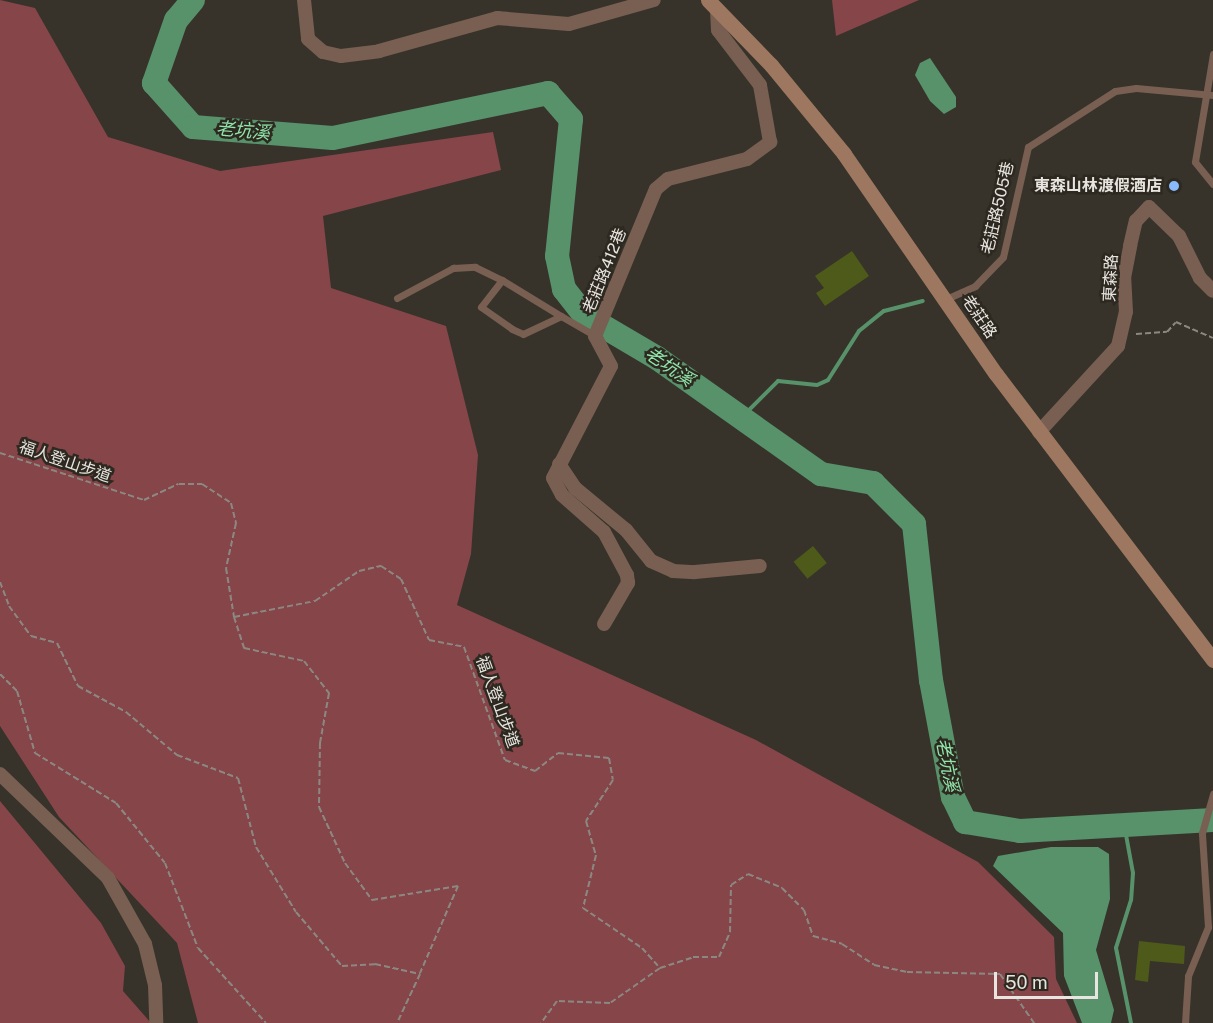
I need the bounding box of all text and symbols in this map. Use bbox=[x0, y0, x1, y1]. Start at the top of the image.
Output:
water label: 老坑溪 bbox=[215, 118, 271, 144]
street label: 老莊路505巷 bbox=[978, 160, 1018, 256]
place label: 東森山林渡假酒店 bbox=[1034, 176, 1162, 196]
marker: 東森山林渡假酒店 bbox=[1167, 179, 1181, 193]
street label: 老莊路412巷 bbox=[579, 226, 631, 316]
street label: 東森路 bbox=[1100, 254, 1122, 302]
street label: 老莊路 bbox=[958, 292, 1000, 342]
water label: 老坑溪 bbox=[641, 343, 697, 391]
street label: 福人登山步道 bbox=[16, 437, 114, 487]
street label: 福人登山步道 bbox=[472, 654, 522, 750]
water label: 老坑溪 bbox=[931, 736, 963, 794]
scale bar bbox=[997, 960, 1100, 998]
text: 50 m bbox=[1005, 972, 1048, 993]

